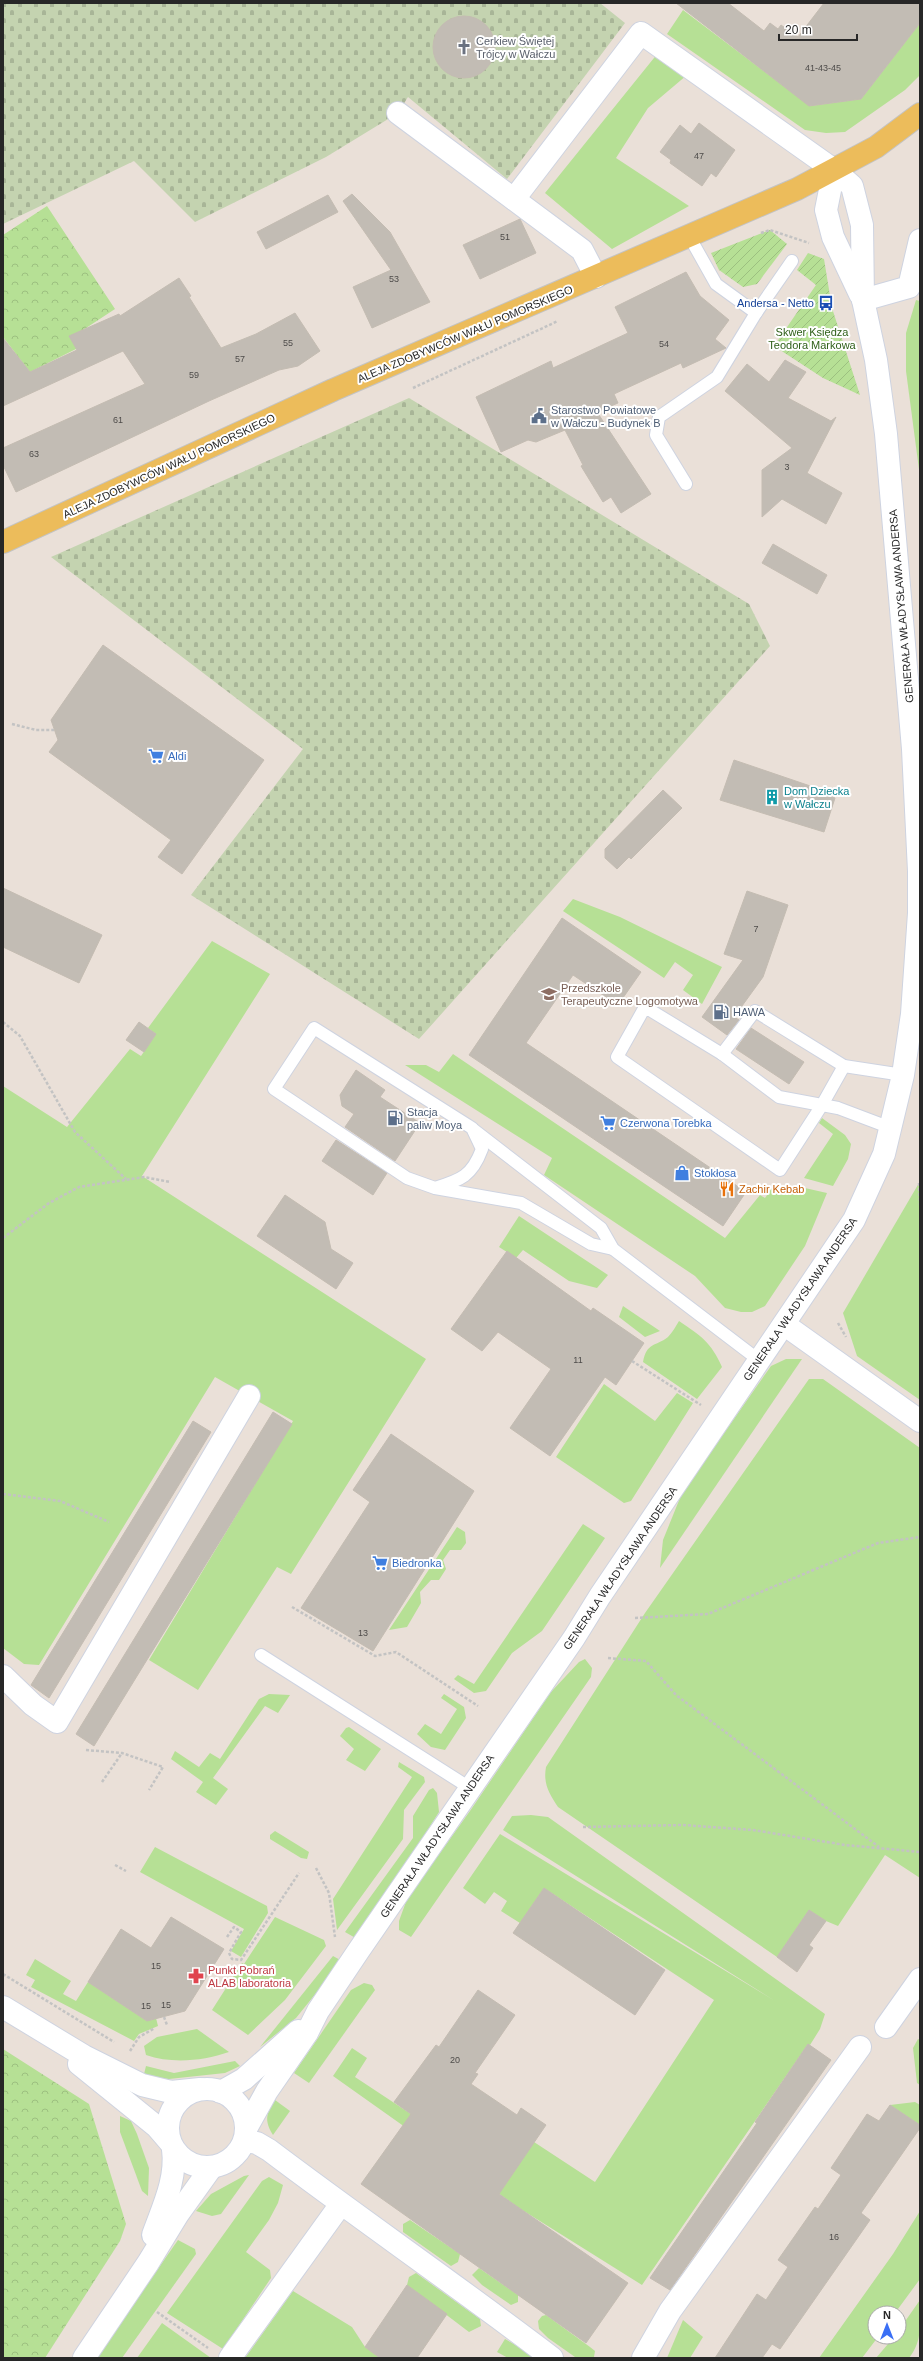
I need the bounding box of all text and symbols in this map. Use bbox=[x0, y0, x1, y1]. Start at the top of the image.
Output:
scale bar bbox=[779, 16, 857, 42]
text: 20 m bbox=[785, 23, 812, 37]
place label: Cerkiew Świętej Trójcy w Wałczu bbox=[476, 35, 555, 60]
church icon: Cerkiew Świętej Trójcy w Wałczu bbox=[455, 38, 473, 56]
house number: 41-43-45 bbox=[805, 63, 841, 73]
house number: 47 bbox=[694, 151, 704, 161]
house number: 51 bbox=[500, 232, 510, 242]
house number: 53 bbox=[389, 274, 399, 284]
street label: ALEJA ZDOBYWCÓW WAŁU POMORSKIEGO bbox=[356, 283, 575, 385]
bus stop icon: Andersa - Netto bbox=[817, 294, 835, 312]
place label: Andersa - Netto bbox=[737, 297, 814, 309]
park label: Skwer Księdza Teodora Markowa bbox=[768, 326, 857, 351]
house number: 55 bbox=[283, 338, 293, 348]
house number: 54 bbox=[659, 339, 669, 349]
house number: 57 bbox=[235, 354, 245, 364]
house number: 59 bbox=[189, 370, 199, 380]
place label: Starostwo Powiatowe w Wałczu - Budynek B bbox=[550, 404, 661, 429]
public building icon: Starostwo Powiatowe w Wałczu - Budynek B bbox=[530, 407, 548, 425]
street label: ALEJA ZDOBYWCÓW WAŁU POMORSKIEGO bbox=[61, 411, 277, 521]
house number: 61 bbox=[113, 415, 123, 425]
house number: 63 bbox=[29, 449, 39, 459]
house number: 3 bbox=[784, 462, 790, 472]
street label: GENERAŁA WŁADYSŁAWA ANDERSA bbox=[887, 508, 915, 703]
supermarket icon: Aldi bbox=[147, 747, 165, 765]
place label: Aldi bbox=[168, 750, 186, 762]
place label: Dom Dziecka w Wałczu bbox=[783, 785, 850, 810]
building icon: Dom Dziecka w Wałczu bbox=[763, 788, 781, 806]
house number: 7 bbox=[753, 924, 759, 934]
place label: Przedszkole Terapeutyczne Logomotywa bbox=[561, 982, 699, 1007]
school or university icon: Przedszkole Terapeutyczne Logomotywa bbox=[540, 985, 558, 1003]
fuel station icon: HAWA bbox=[712, 1003, 730, 1021]
place label: HAWA bbox=[733, 1006, 766, 1018]
place label: Stacja paliw Moya bbox=[407, 1106, 463, 1131]
fuel station icon: Stacja paliw Moya bbox=[386, 1109, 404, 1127]
supermarket icon: Czerwona Torebka bbox=[599, 1114, 617, 1132]
place label: Czerwona Torebka bbox=[620, 1117, 712, 1129]
shop icon: Stokłosa bbox=[673, 1164, 691, 1182]
place label: Stokłosa bbox=[694, 1167, 737, 1179]
restaurant icon: Zachir Kebab bbox=[718, 1180, 736, 1198]
place label: Zachir Kebab bbox=[739, 1183, 804, 1195]
street label: GENERAŁA WŁADYSŁAWA ANDERSA bbox=[741, 1215, 860, 1383]
house number: 11 bbox=[573, 1355, 583, 1365]
street label: GENERAŁA WŁADYSŁAWA ANDERSA bbox=[561, 1484, 680, 1652]
supermarket icon: Biedronka bbox=[371, 1554, 389, 1572]
place label: Biedronka bbox=[392, 1557, 442, 1569]
house number: 13 bbox=[358, 1628, 368, 1638]
street label: GENERAŁA WŁADYSŁAWA ANDERSA bbox=[378, 1752, 497, 1920]
house number: 15 bbox=[151, 1961, 161, 1971]
place label: Punkt Pobrań ALAB laboratoria bbox=[208, 1964, 292, 1989]
pharmacy icon: Punkt Pobrań ALAB laboratoria bbox=[187, 1967, 205, 1985]
house number: 15 bbox=[161, 2000, 171, 2010]
house number: 15 bbox=[141, 2001, 151, 2011]
house number: 20 bbox=[450, 2055, 460, 2065]
house number: 16 bbox=[829, 2232, 839, 2242]
north arrow bbox=[867, 2305, 907, 2345]
text: N bbox=[883, 2309, 891, 2321]

